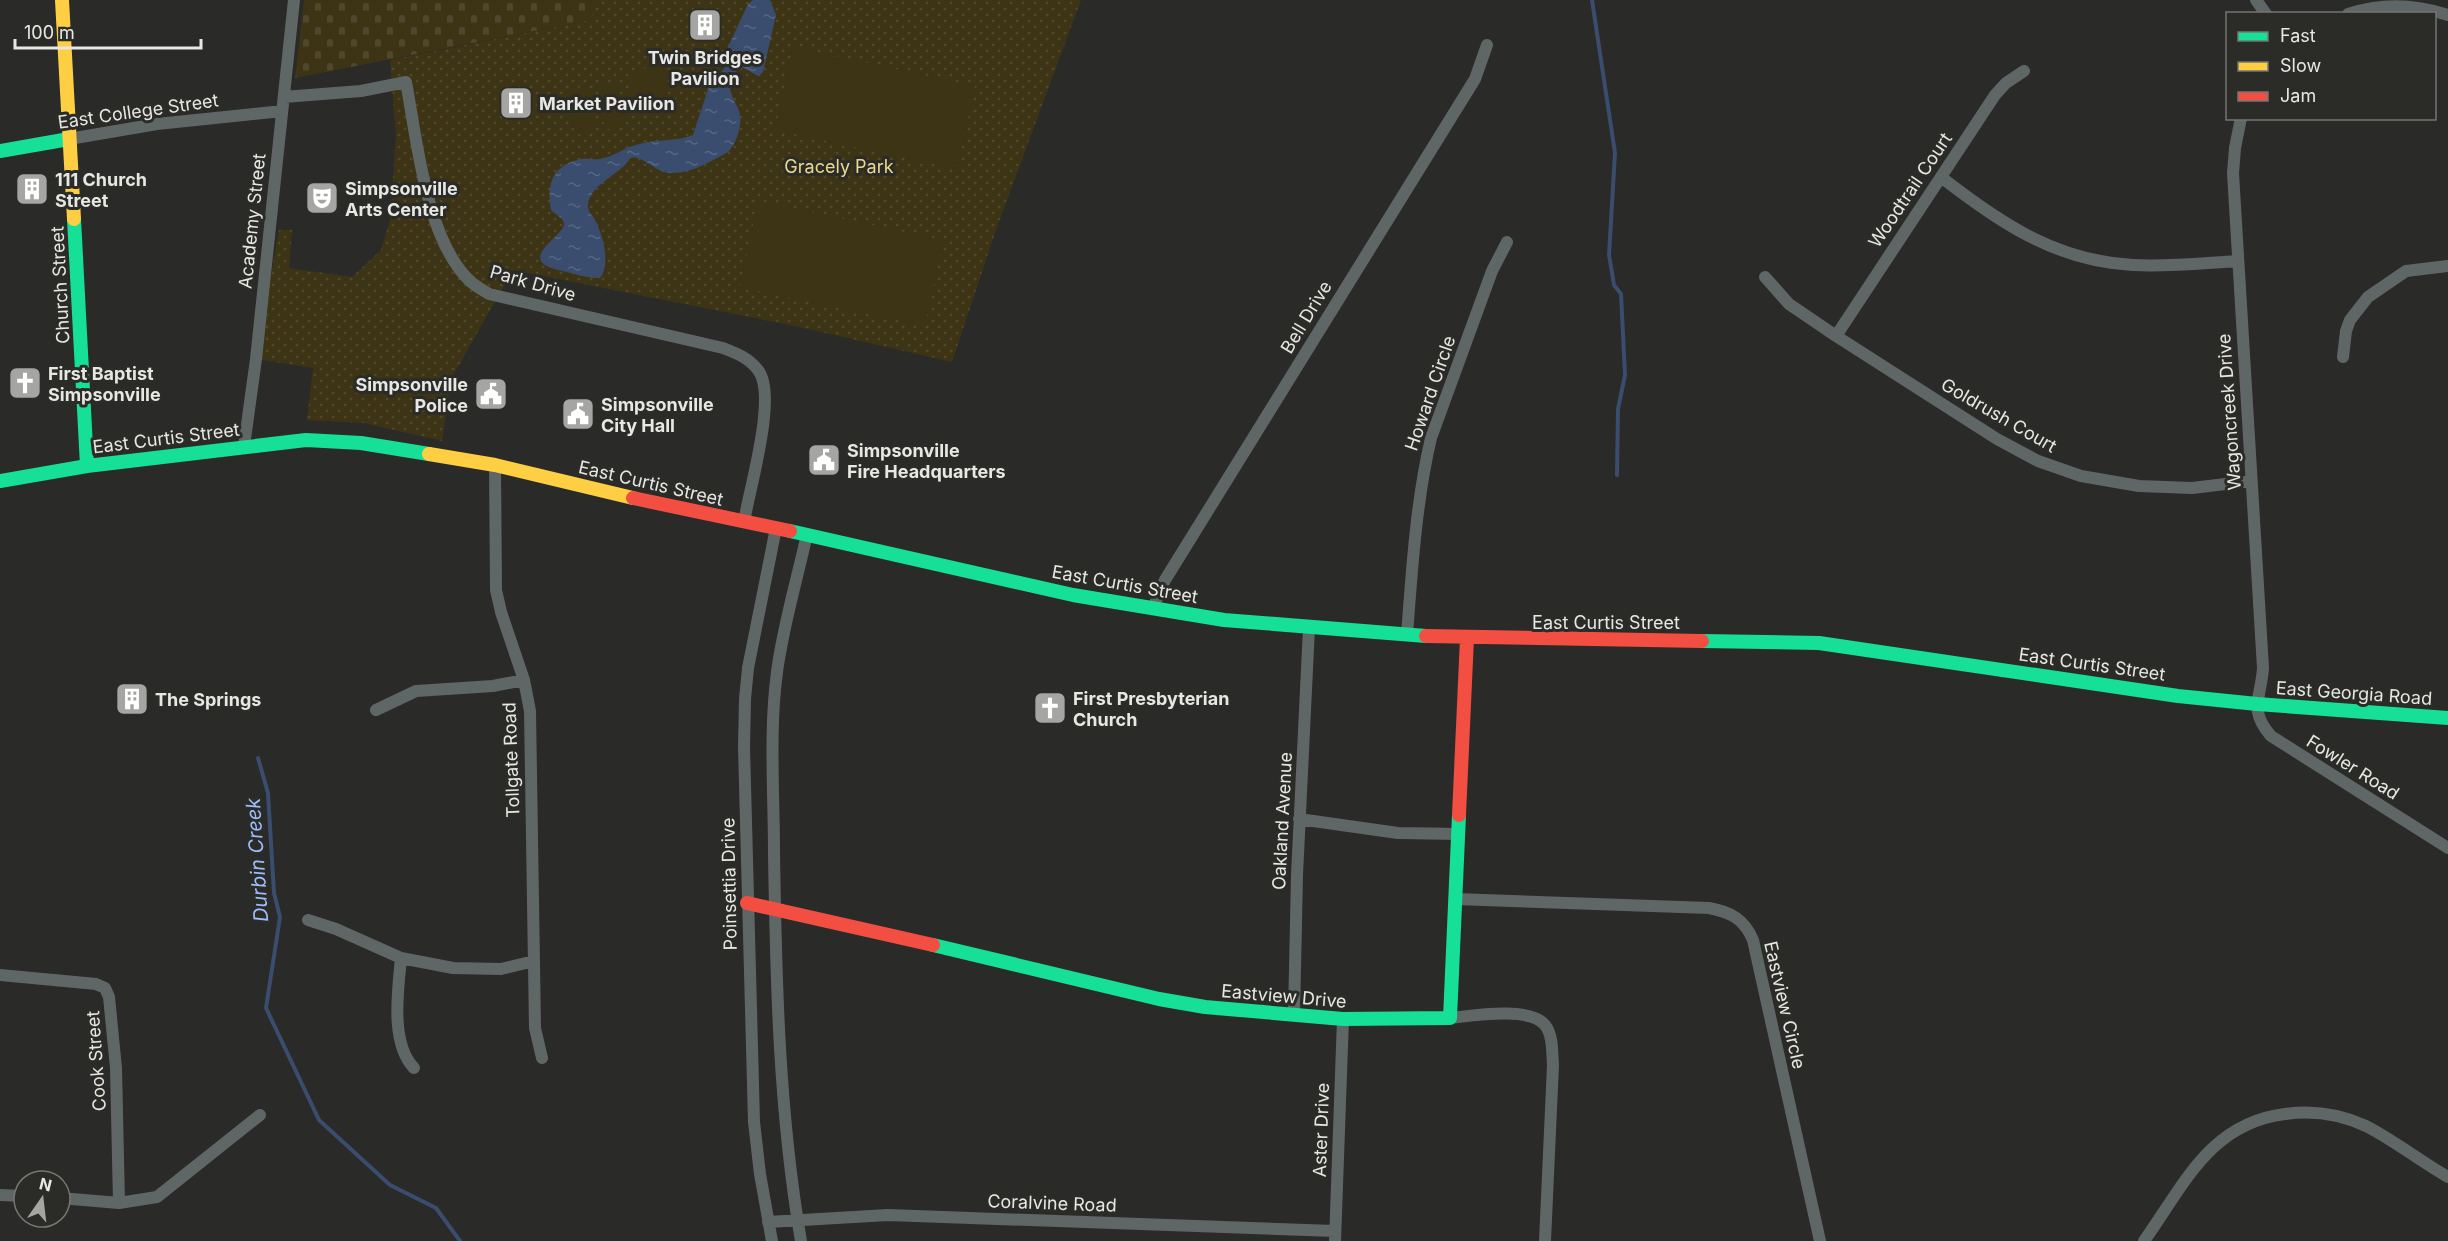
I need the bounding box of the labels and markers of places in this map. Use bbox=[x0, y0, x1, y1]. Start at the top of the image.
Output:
building icon: Twin Bridges Pavilion bbox=[687, 7, 723, 43]
place label: Twin Bridges Pavilion bbox=[648, 47, 762, 89]
building icon: Market Pavilion bbox=[498, 85, 534, 121]
place label: Market Pavilion bbox=[539, 93, 675, 114]
place label: 111 Church Street bbox=[55, 169, 147, 211]
building icon: 111 Church Street bbox=[14, 171, 50, 207]
place label: Simpsonville Arts Center bbox=[345, 178, 458, 220]
theatre icon: Simpsonville Arts Center bbox=[304, 180, 340, 216]
place label: First Baptist Simpsonville bbox=[48, 363, 161, 405]
church icon: First Baptist Simpsonville bbox=[7, 365, 43, 401]
place label: Simpsonville Police bbox=[355, 374, 468, 416]
public building icon: Simpsonville Police bbox=[473, 376, 509, 412]
place label: Simpsonville City Hall bbox=[601, 394, 714, 436]
public building icon: Simpsonville City Hall bbox=[560, 396, 596, 432]
place label: Simpsonville Fire Headquarters bbox=[847, 440, 1006, 482]
public building icon: Simpsonville Fire Headquarters bbox=[806, 442, 842, 478]
building icon: The Springs bbox=[114, 681, 150, 717]
place label: First Presbyterian Church bbox=[1073, 688, 1229, 730]
place label: The Springs bbox=[155, 689, 261, 710]
church icon: First Presbyterian Church bbox=[1032, 690, 1068, 726]

